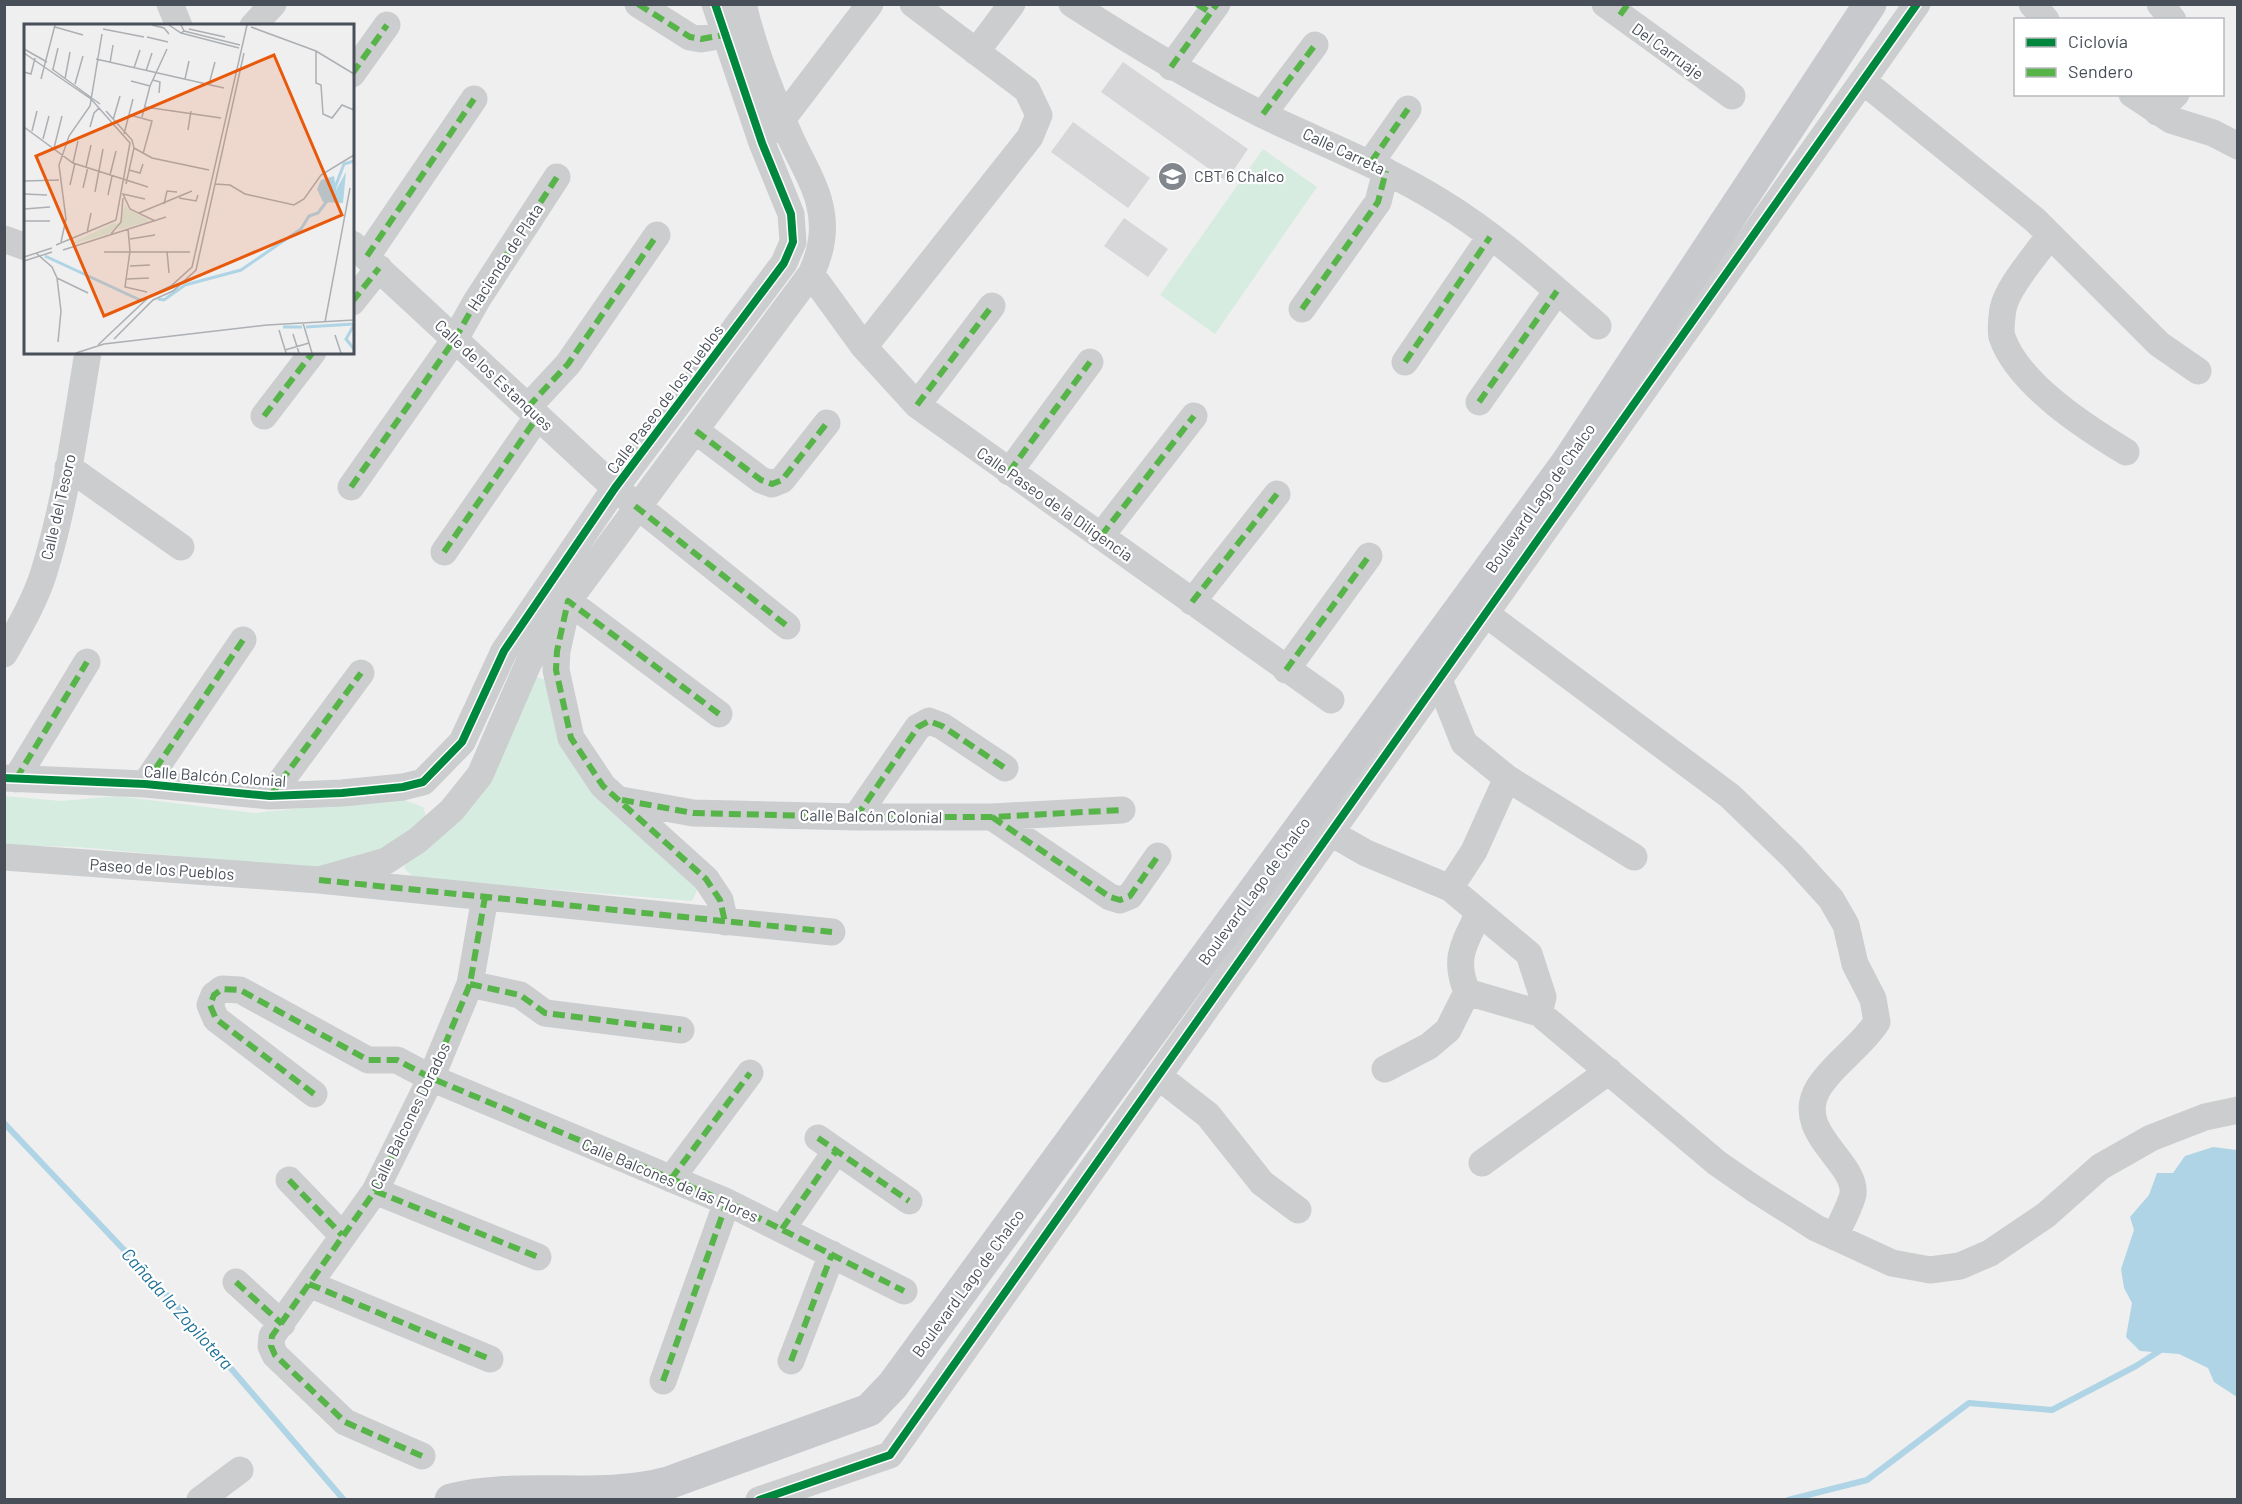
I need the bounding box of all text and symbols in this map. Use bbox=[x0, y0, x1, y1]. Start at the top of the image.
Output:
street label: Del Carruaje bbox=[1629, 18, 1708, 83]
legend bbox=[2014, 18, 2224, 96]
inset map bbox=[24, 24, 354, 354]
text: Ciclovía bbox=[2068, 30, 2128, 52]
text: Sendero bbox=[2068, 60, 2133, 82]
street label: Calle Carreta bbox=[1300, 123, 1388, 178]
school or university icon: CBT 6 Chalco bbox=[1157, 160, 1189, 192]
place label: CBT 6 Chalco bbox=[1194, 166, 1285, 185]
street label: Hacienda de Plata bbox=[463, 200, 546, 314]
street label: Calle de los Estanques bbox=[432, 315, 557, 434]
street label: Calle Paseo de los Pueblos bbox=[602, 320, 727, 477]
street label: Boulevard Lago de Chalco bbox=[1481, 419, 1598, 576]
street label: Calle Paseo de la Diligencia bbox=[974, 442, 1137, 565]
street label: Calle del Tesoro bbox=[36, 452, 79, 562]
street label: Calle Balcón Colonial bbox=[143, 761, 287, 790]
street label: Calle Balcón Colonial bbox=[799, 805, 943, 826]
street label: Boulevard Lago de Chalco bbox=[1194, 813, 1314, 968]
street label: Paseo de los Pueblos bbox=[89, 854, 235, 883]
street label: Calle Balcones Dorados bbox=[366, 1039, 453, 1192]
street label: Calle Balcones de las Flores bbox=[579, 1134, 761, 1225]
street label: Boulevard Lago de Chalco bbox=[908, 1205, 1028, 1360]
water label: Cañada la Zopilotera bbox=[117, 1243, 238, 1374]

